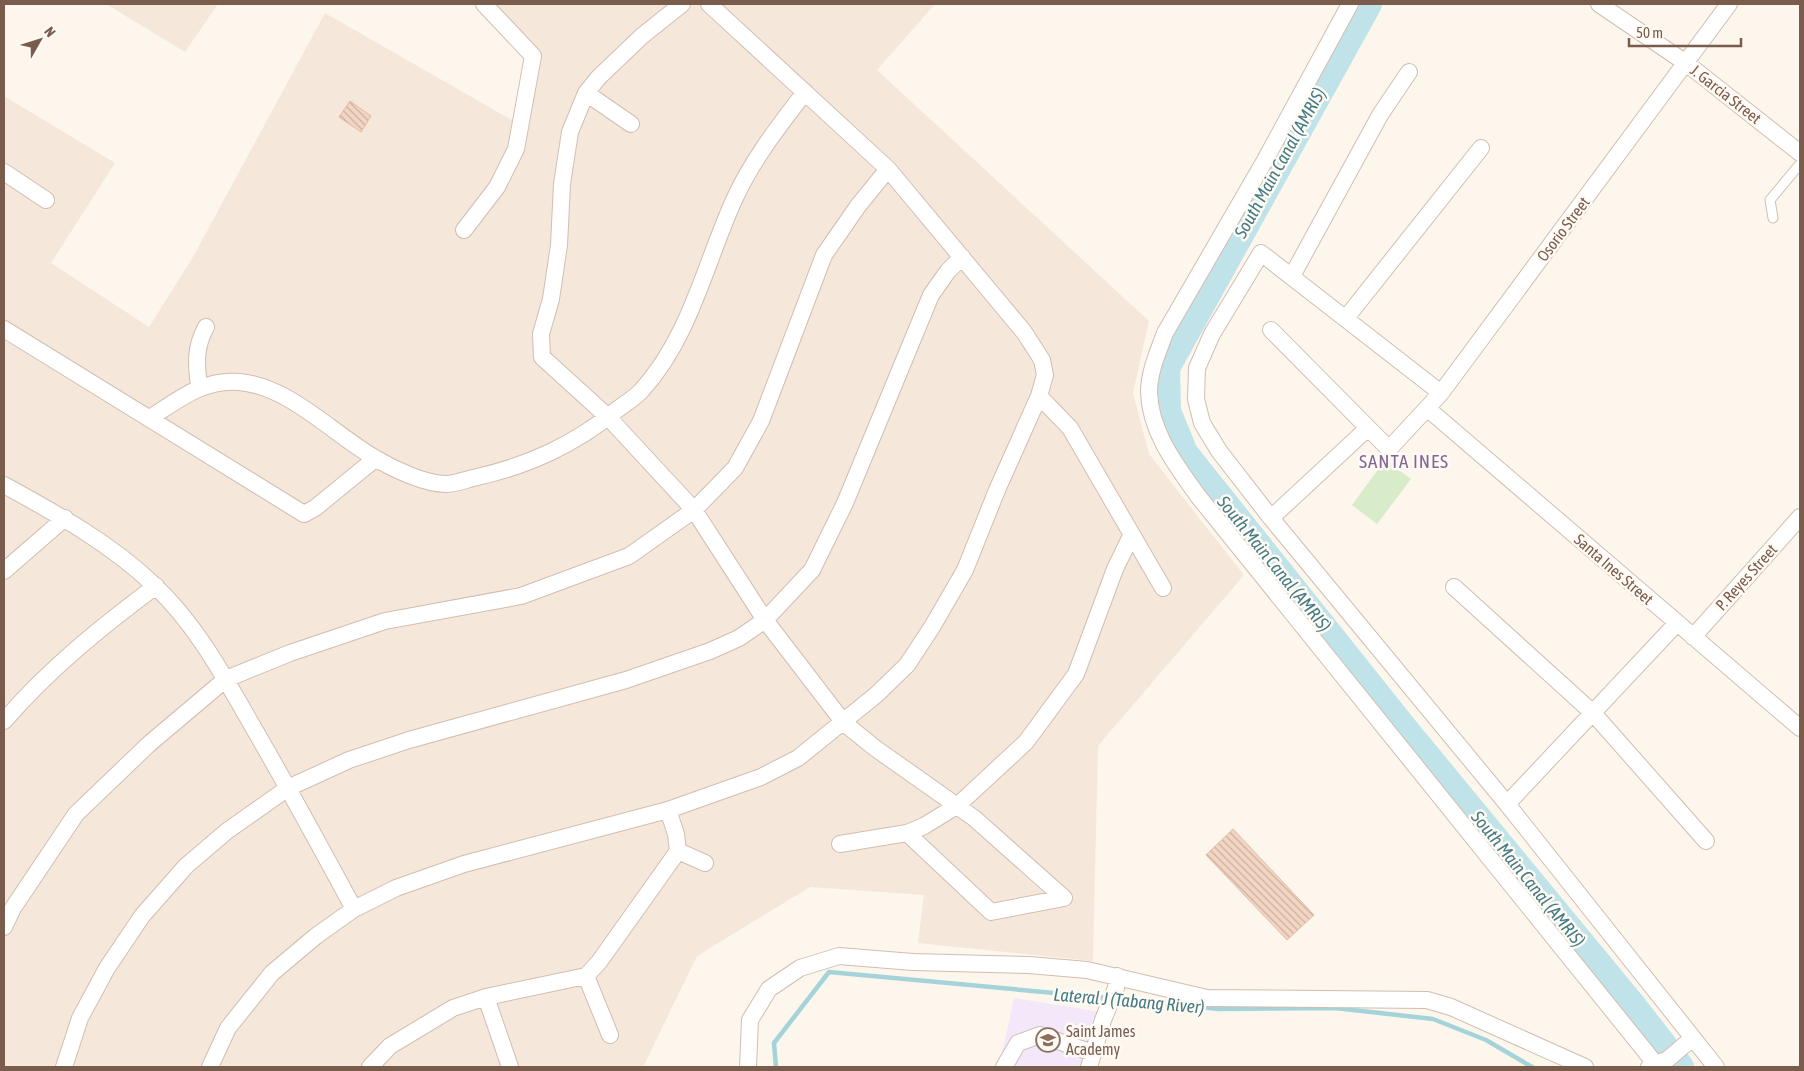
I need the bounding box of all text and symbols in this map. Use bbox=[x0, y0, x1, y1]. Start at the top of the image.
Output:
north arrow bbox=[15, 15, 65, 65]
scale bar bbox=[1629, 15, 1742, 47]
text: N bbox=[41, 24, 59, 40]
text: 50 m bbox=[1636, 24, 1663, 41]
street label: J. Garcia Street bbox=[1687, 61, 1765, 127]
water label: South Main Canal (AMRIS) bbox=[1229, 84, 1330, 242]
street label: Osorio Street bbox=[1533, 193, 1593, 265]
district label: SANTA INES bbox=[1359, 450, 1449, 472]
water label: South Main Canal (AMRIS) bbox=[1213, 491, 1336, 636]
street label: Santa Ines Street bbox=[1571, 530, 1657, 608]
street label: P. Reyes Street bbox=[1712, 540, 1781, 614]
water label: South Main Canal (AMRIS) bbox=[1467, 806, 1590, 951]
water label: Lateral J (Tabang River) bbox=[1053, 983, 1205, 1018]
place label: Saint James Academy bbox=[1066, 1022, 1136, 1059]
school or university icon: Saint James Academy bbox=[1035, 1027, 1061, 1053]

